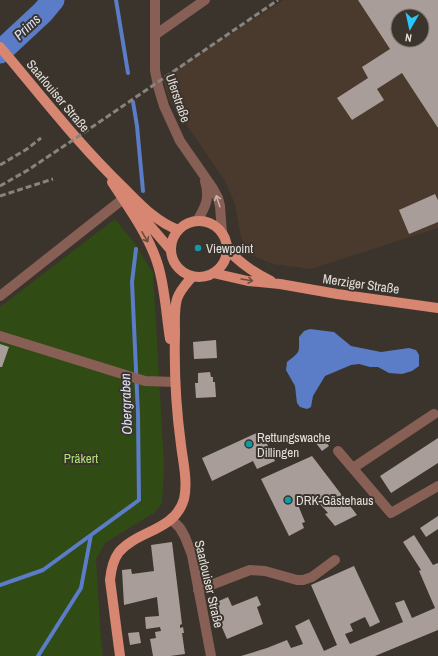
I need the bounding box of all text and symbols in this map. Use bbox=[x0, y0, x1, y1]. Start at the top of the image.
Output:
north arrow bbox=[390, 8, 430, 48]
water label: Prims bbox=[10, 10, 44, 44]
text: N bbox=[404, 30, 413, 45]
street label: Saarlouiser Straße bbox=[23, 56, 93, 136]
street label: Uferstraße bbox=[162, 71, 194, 125]
one-way arrow bbox=[214, 195, 221, 208]
one-way arrow bbox=[142, 231, 150, 243]
place label: Viewpoint bbox=[206, 240, 253, 257]
marker: Viewpoint bbox=[193, 243, 203, 253]
street label: Merziger Straße bbox=[322, 270, 400, 298]
one-way arrow bbox=[240, 277, 253, 285]
water label: Obergraben bbox=[116, 373, 136, 435]
place label: Rettungswache Dillingen bbox=[257, 429, 331, 461]
marker: Rettungswache Dillingen bbox=[244, 439, 254, 449]
park label: Präkert bbox=[64, 450, 98, 467]
place label: DRK-Gästehaus bbox=[296, 492, 374, 509]
marker: DRK-Gästehaus bbox=[283, 495, 293, 505]
street label: Saarlouiser Straße bbox=[191, 539, 227, 630]

